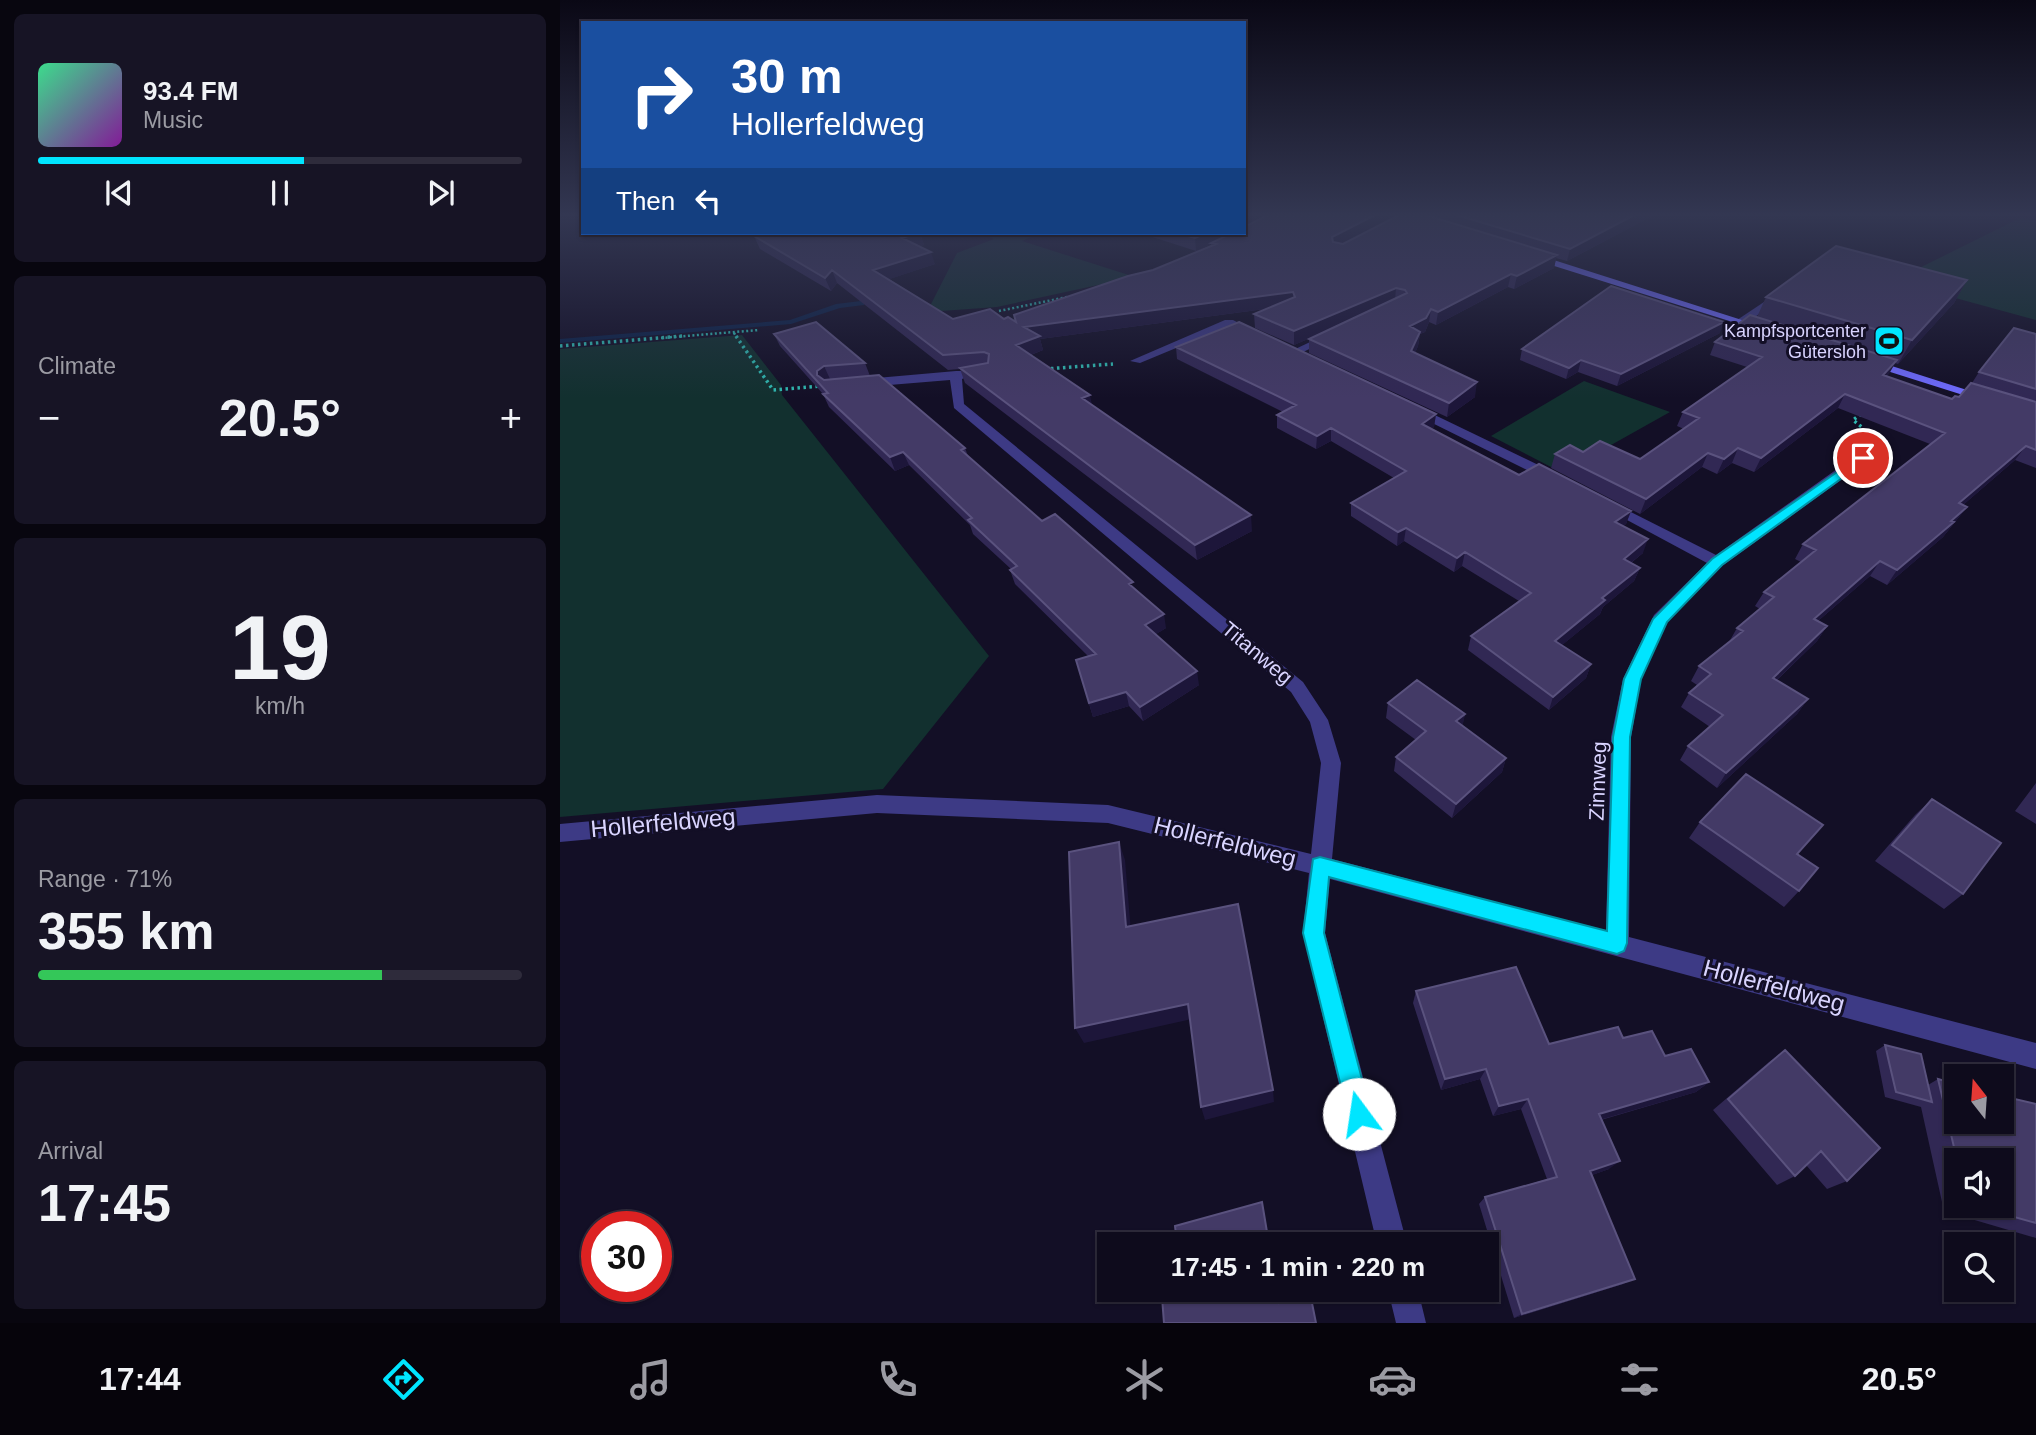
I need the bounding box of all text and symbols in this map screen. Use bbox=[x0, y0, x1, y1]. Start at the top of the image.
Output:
icon: right bbox=[616, 49, 707, 140]
text: 30 m bbox=[731, 49, 843, 103]
text: 93.4 FM bbox=[143, 76, 238, 106]
text: Hollerfeldweg bbox=[731, 106, 925, 142]
text: Music bbox=[143, 107, 203, 133]
icon: previous bbox=[100, 174, 138, 212]
icon: pause bbox=[261, 174, 299, 212]
icon: next bbox=[422, 174, 460, 212]
icon: left bbox=[689, 182, 727, 220]
text: Then bbox=[616, 186, 675, 216]
place label: Kampfsportcenter Gütersloh bbox=[1724, 321, 1866, 362]
sports icon: Kampfsportcenter Gütersloh bbox=[1872, 324, 1906, 358]
text: Climate bbox=[38, 353, 116, 379]
text: 20.5° bbox=[219, 389, 341, 447]
text: − bbox=[38, 397, 60, 439]
text: + bbox=[500, 397, 522, 439]
pin bbox=[1833, 428, 1893, 488]
icon: arrive bbox=[1844, 439, 1882, 477]
text: 19 bbox=[229, 597, 331, 698]
street label: Titanweg bbox=[1218, 617, 1297, 689]
text: km/h bbox=[255, 693, 305, 719]
street label: Zinnweg bbox=[1585, 741, 1610, 821]
street label: Hollerfeldweg bbox=[589, 803, 737, 842]
street label: Hollerfeldweg bbox=[1151, 811, 1299, 872]
text: Range · 71% bbox=[38, 866, 172, 892]
text: 355 km bbox=[38, 902, 214, 960]
street label: Hollerfeldweg bbox=[1700, 954, 1848, 1017]
north arrow bbox=[1944, 1064, 2014, 1134]
map controls bbox=[1944, 1064, 2014, 1302]
position arrow bbox=[1322, 1077, 1396, 1151]
text: Arrival bbox=[38, 1138, 103, 1164]
button: sound bbox=[1944, 1148, 2014, 1218]
text: 17:45 bbox=[38, 1174, 171, 1232]
speed limit sign: 30 bbox=[581, 1211, 672, 1302]
button: search bbox=[1944, 1232, 2014, 1302]
text: 17:45 · 1 min · 220 m bbox=[1171, 1252, 1425, 1282]
icon: directions bbox=[379, 1355, 428, 1404]
icon: music bbox=[626, 1355, 675, 1404]
icon: phone bbox=[873, 1355, 922, 1404]
icon: climate bbox=[1120, 1355, 1169, 1404]
icon: car bbox=[1368, 1355, 1417, 1404]
icon: filters bbox=[1615, 1355, 1664, 1404]
text: 17:44 bbox=[99, 1361, 181, 1397]
text: 20.5° bbox=[1862, 1361, 1937, 1397]

